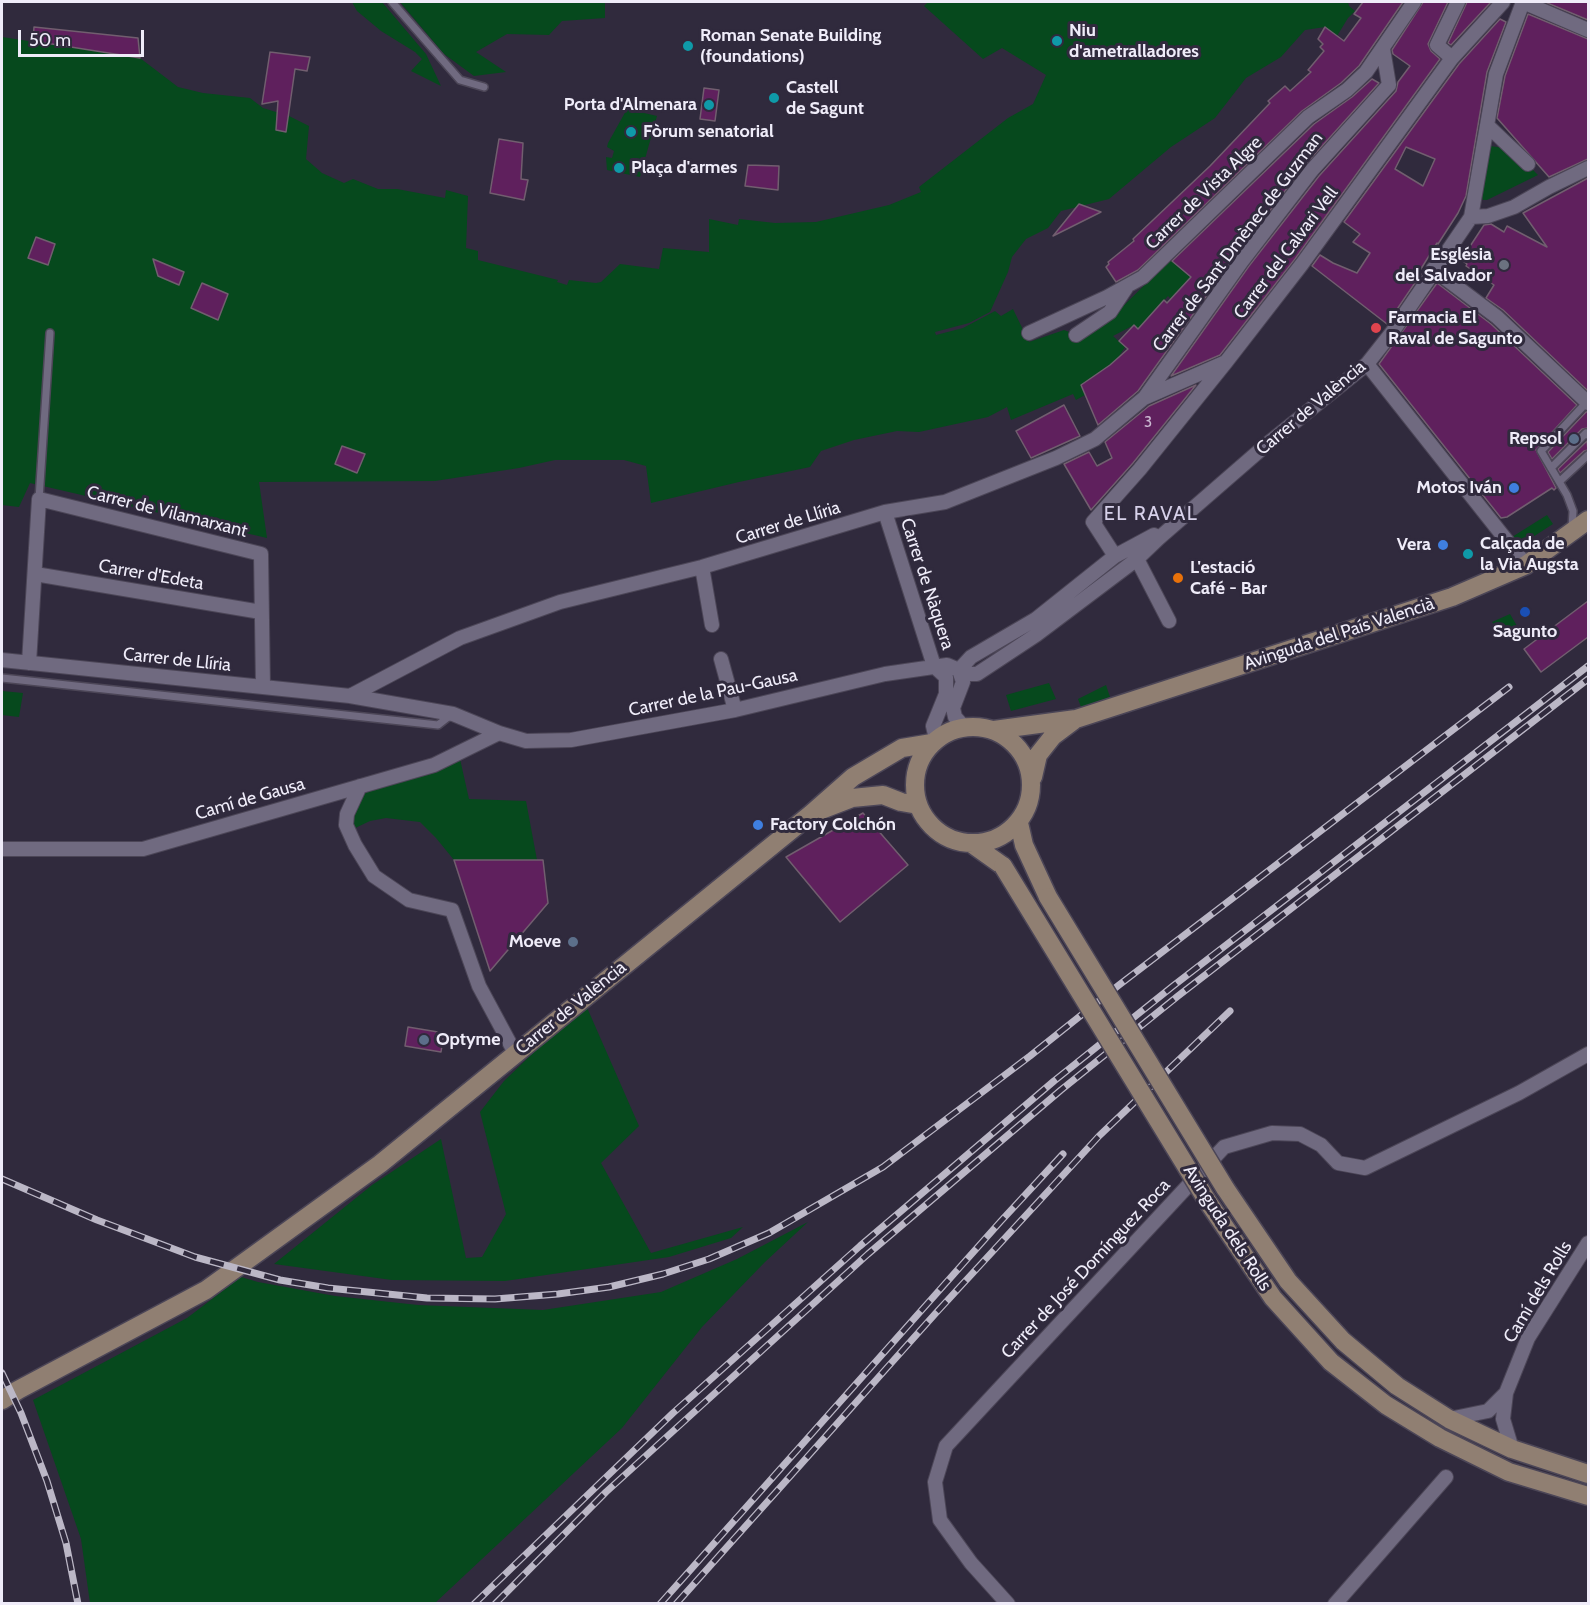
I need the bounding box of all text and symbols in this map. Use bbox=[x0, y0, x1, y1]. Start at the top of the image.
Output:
scale bar bbox=[21, 18, 147, 56]
place label: Niu d'ametralladores bbox=[1069, 20, 1199, 63]
place label: Roman Senate Building (foundations) bbox=[700, 25, 881, 68]
text: 50 m bbox=[29, 29, 71, 51]
marker: Niu d'ametralladores bbox=[1050, 34, 1064, 48]
marker: Roman Senate Building (foundations) bbox=[681, 39, 695, 53]
place label: Castell de Sagunt bbox=[786, 77, 864, 119]
marker: Castell de Sagunt bbox=[767, 91, 781, 105]
place label: Porta d'Almenara bbox=[564, 94, 697, 116]
marker: Porta d'Almenara bbox=[702, 98, 716, 112]
place label: Fòrum senatorial bbox=[643, 121, 774, 143]
marker: Fòrum senatorial bbox=[624, 125, 638, 139]
street label: Carrer de Sant Dmènec de Guzman bbox=[1148, 128, 1328, 356]
street label: Carrer de Vista Algre bbox=[1141, 132, 1267, 254]
place label: Plaça d'armes bbox=[631, 157, 737, 179]
marker: Plaça d'armes bbox=[612, 161, 626, 175]
street label: Carrer del Calvari Vell bbox=[1229, 183, 1343, 323]
place label: Església del Salvador bbox=[1395, 244, 1492, 286]
marker: Església del Salvador bbox=[1497, 258, 1511, 272]
place label: Farmacia El Raval de Sagunto bbox=[1388, 307, 1523, 350]
marker: Farmacia El Raval de Sagunto bbox=[1369, 321, 1383, 335]
street label: Carrer de València bbox=[1252, 356, 1370, 460]
house number: 3 bbox=[1144, 414, 1152, 432]
place label: Repsol bbox=[1509, 428, 1562, 450]
marker: Repsol bbox=[1567, 432, 1581, 446]
place label: Motos Iván bbox=[1416, 477, 1502, 499]
marker: Motos Iván bbox=[1507, 481, 1521, 495]
street label: Carrer de Vilamarxant bbox=[84, 482, 250, 542]
street label: Carrer de Llíria bbox=[733, 497, 843, 549]
district label: EL RAVAL bbox=[1104, 502, 1198, 526]
street label: Carrer de Nàquera bbox=[896, 515, 958, 653]
place label: Calçada de la Via Augsta bbox=[1480, 533, 1579, 576]
place label: Vera bbox=[1397, 534, 1431, 556]
marker: Vera bbox=[1436, 538, 1450, 552]
marker: Calçada de la Via Augsta bbox=[1461, 547, 1475, 561]
street label: Carrer d'Edeta bbox=[97, 555, 205, 595]
place label: L'estació Café - Bar bbox=[1190, 557, 1267, 600]
marker: L'estació Café - Bar bbox=[1171, 571, 1185, 585]
street label: Avinguda del País Valencià bbox=[1241, 593, 1437, 675]
marker: Sagunto bbox=[1518, 605, 1532, 619]
place label: Sagunto bbox=[1493, 621, 1557, 643]
street label: Carrer de Llíria bbox=[122, 644, 232, 676]
street label: Carrer de la Pau-Gausa bbox=[627, 665, 799, 721]
street label: Camí de Gausa bbox=[193, 773, 307, 825]
place label: Factory Colchón bbox=[770, 814, 896, 836]
marker: Factory Colchón bbox=[751, 818, 765, 832]
place label: Moeve bbox=[509, 931, 561, 953]
marker: Moeve bbox=[566, 935, 580, 949]
street label: Carrer de València bbox=[511, 957, 631, 1059]
place label: Optyme bbox=[436, 1029, 501, 1051]
marker: Optyme bbox=[417, 1033, 431, 1047]
street label: Avinguda dels Rolls bbox=[1178, 1161, 1276, 1295]
street label: Carrer de José Domínguez Roca bbox=[997, 1175, 1175, 1363]
street label: Camí dels Rolls bbox=[1499, 1237, 1577, 1347]

